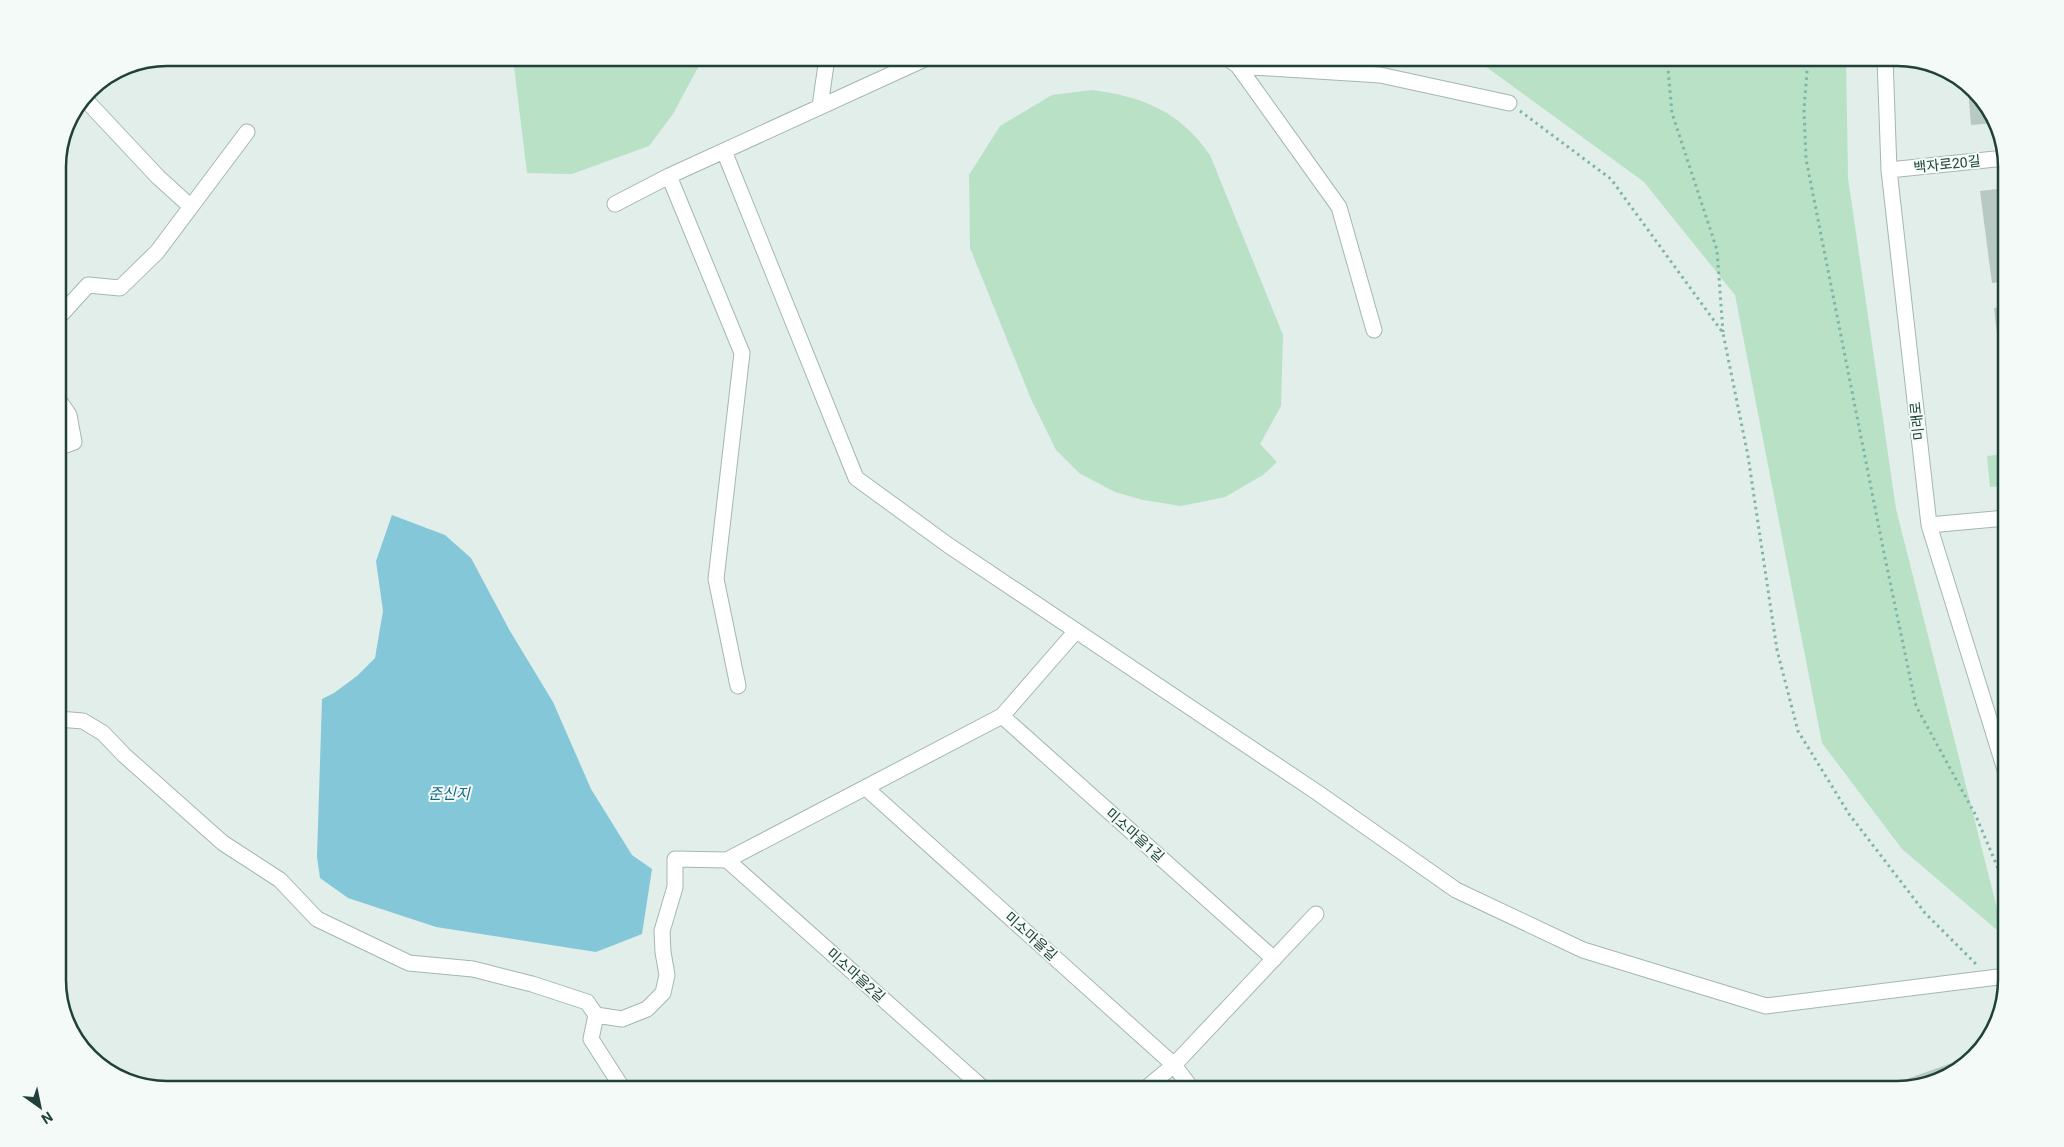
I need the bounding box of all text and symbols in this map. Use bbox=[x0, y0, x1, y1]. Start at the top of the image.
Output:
street label: 백자로20길 bbox=[1913, 153, 1981, 175]
street label: 미래로 bbox=[1907, 401, 1927, 441]
water label: 준신지 bbox=[428, 785, 471, 803]
street label: 미소마을1길 bbox=[1103, 805, 1167, 865]
street label: 미소마을길 bbox=[1002, 909, 1060, 963]
street label: 미소마을2길 bbox=[824, 945, 888, 1005]
north arrow bbox=[15, 1082, 65, 1132]
text: N bbox=[39, 1108, 56, 1127]

